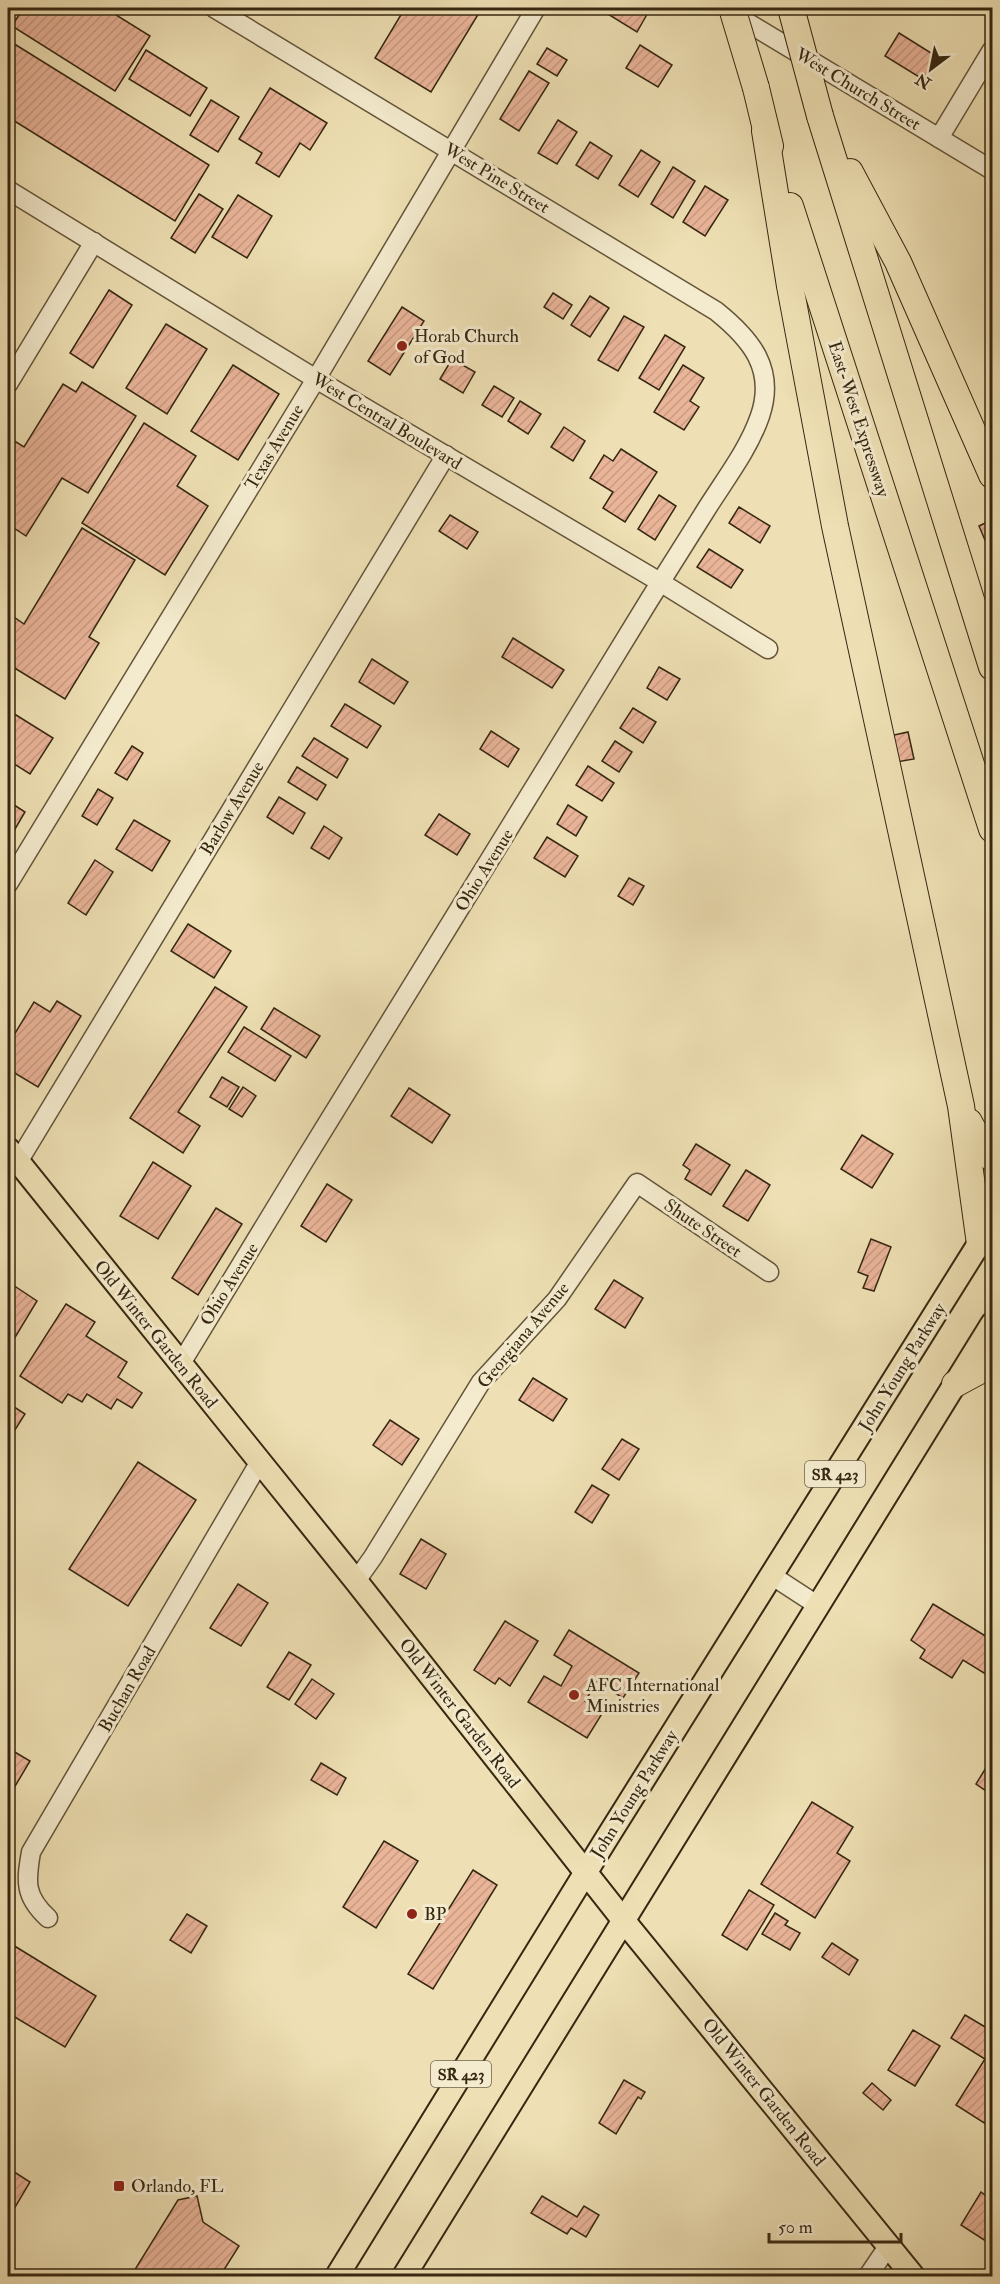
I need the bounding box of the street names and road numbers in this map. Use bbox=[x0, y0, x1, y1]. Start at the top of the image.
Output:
street label: West Church Street bbox=[790, 42, 925, 136]
street label: West Pine Street bbox=[439, 137, 554, 219]
street label: East-West Expressway bbox=[822, 338, 895, 501]
street label: West Central Boulevard bbox=[307, 367, 466, 475]
street label: Texas Avenue bbox=[240, 400, 309, 494]
street label: Barlow Avenue bbox=[195, 757, 270, 860]
street label: Ohio Avenue bbox=[450, 824, 519, 916]
street label: Shute Street bbox=[659, 1194, 746, 1263]
street label: Ohio Avenue bbox=[195, 1238, 264, 1330]
street label: Old Winter Garden Road bbox=[89, 1256, 223, 1413]
street label: Georgiana Avenue bbox=[472, 1277, 575, 1393]
street label: John Young Parkway bbox=[853, 1298, 952, 1437]
road number: SR 423 bbox=[805, 1461, 865, 1487]
street label: Old Winter Garden Road bbox=[394, 1634, 525, 1793]
street label: Buchan Road bbox=[93, 1642, 161, 1737]
street label: John Young Parkway bbox=[585, 1725, 684, 1864]
street label: Old Winter Garden Road bbox=[697, 2014, 831, 2171]
road number: SR 423 bbox=[431, 2061, 491, 2087]

